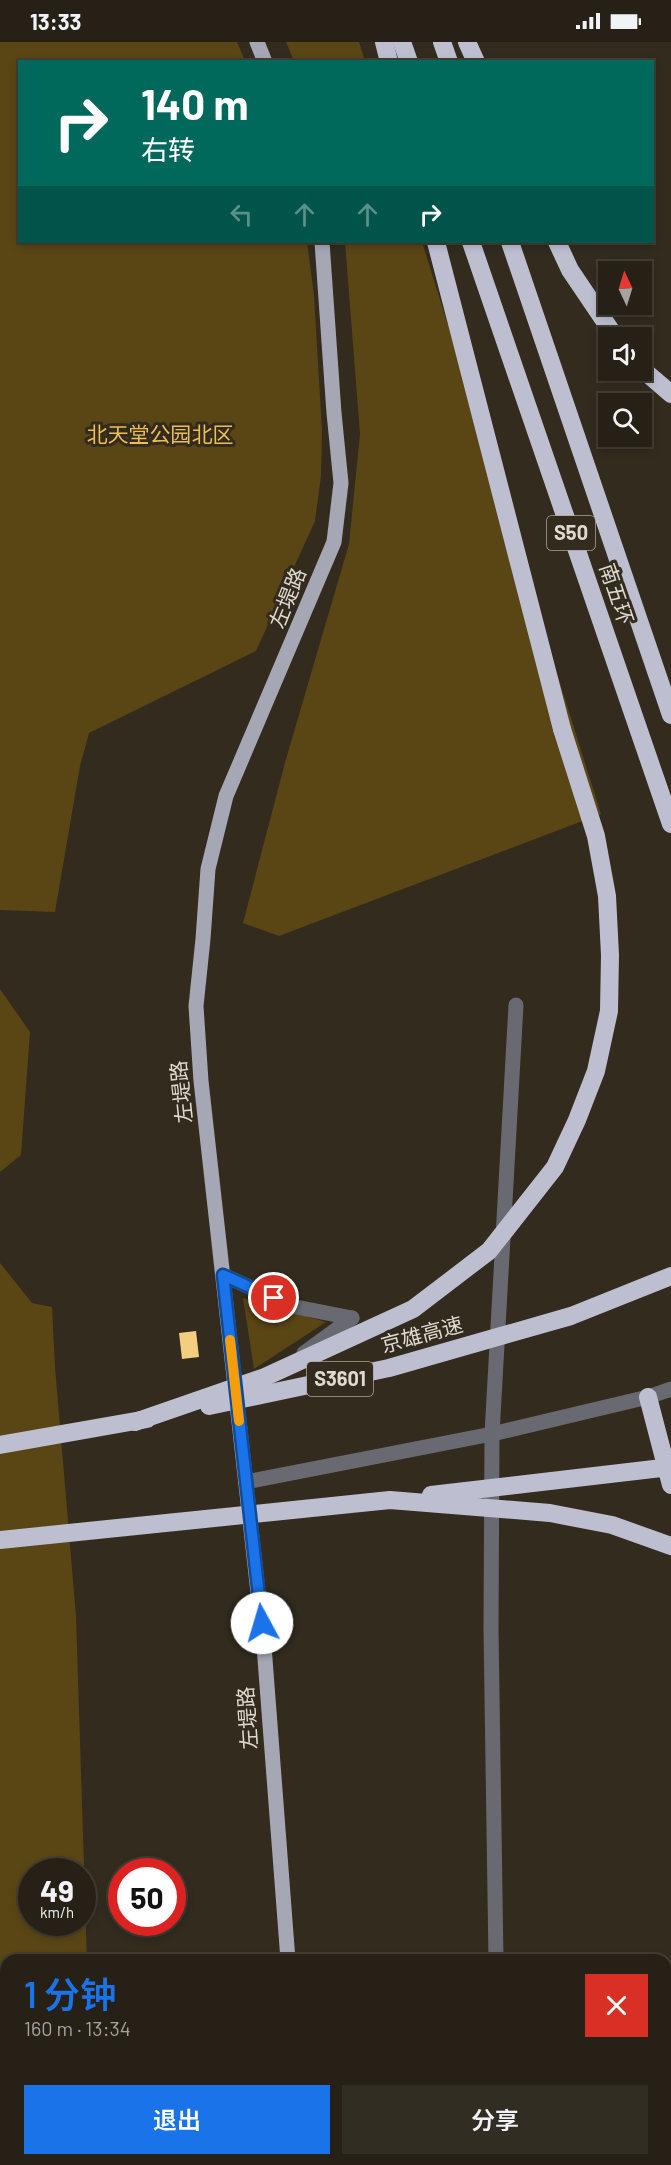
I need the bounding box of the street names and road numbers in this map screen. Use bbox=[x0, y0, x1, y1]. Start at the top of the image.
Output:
road number: S50 bbox=[547, 516, 595, 550]
street label: 南五环 bbox=[595, 560, 639, 627]
street label: 左堤路 bbox=[263, 564, 310, 631]
street label: 左堤路 bbox=[165, 1060, 196, 1125]
street label: 京雄高速 bbox=[378, 1311, 465, 1356]
road number: S3601 bbox=[307, 1362, 373, 1396]
street label: 左堤路 bbox=[232, 1686, 261, 1750]

